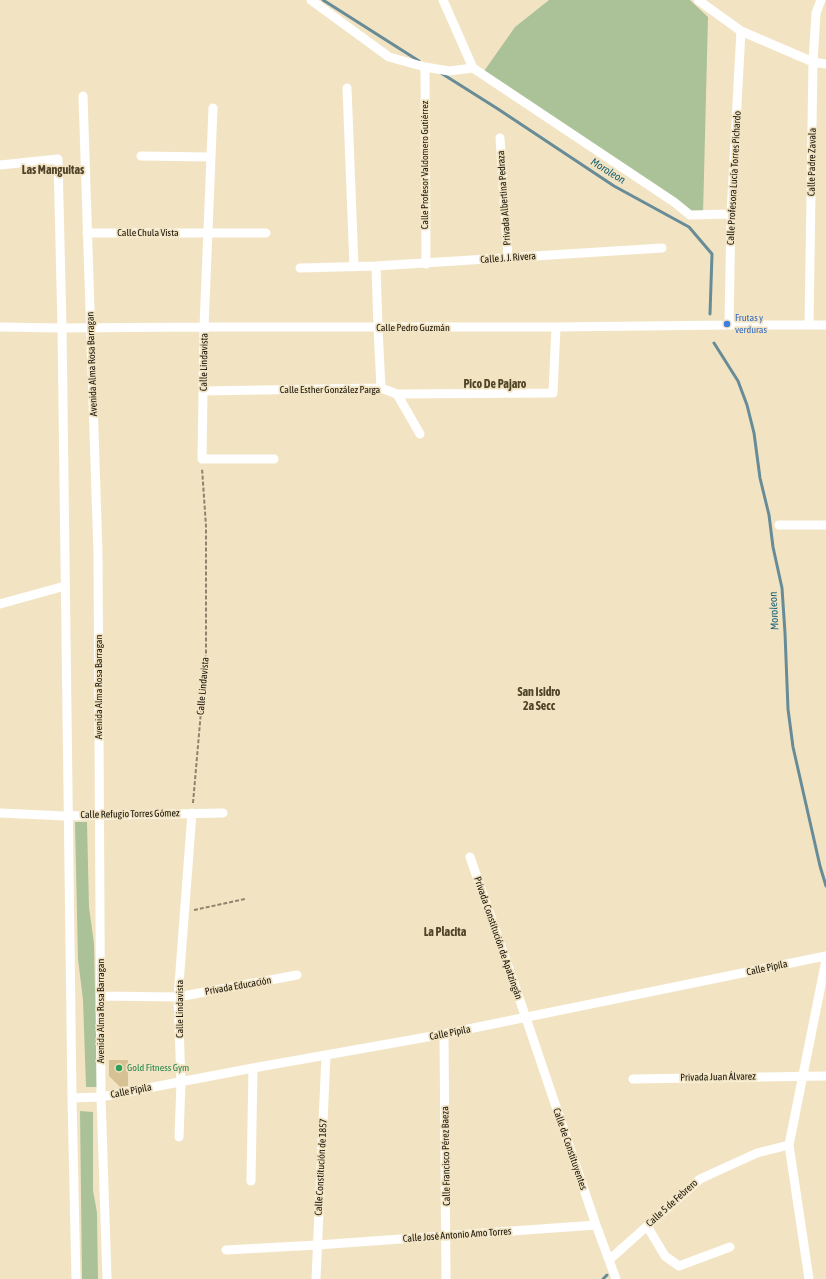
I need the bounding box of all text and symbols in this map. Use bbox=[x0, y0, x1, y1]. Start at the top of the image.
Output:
street label: Calle Profesor Valdomero Gutiérrez bbox=[419, 101, 431, 229]
street label: Calle Profesora Lucía Torres Pichardo bbox=[724, 111, 744, 245]
street label: Calle Padre Zavala bbox=[805, 128, 819, 196]
street label: Privada Albertina Pedraza bbox=[495, 150, 513, 246]
water label: Moroleon bbox=[588, 155, 628, 187]
district label: Las Manguitas bbox=[22, 163, 84, 177]
street label: Calle Chula Vista bbox=[117, 227, 179, 239]
street label: Calle J. J. Rivera bbox=[480, 250, 536, 266]
street label: Avenida Alma Rosa Barragan bbox=[84, 311, 100, 417]
place label: Frutas y verduras bbox=[735, 312, 767, 336]
marker: Frutas y verduras bbox=[722, 319, 732, 329]
street label: Calle Pedro Guzmán bbox=[376, 322, 450, 334]
street label: Calle Lindavista bbox=[197, 333, 211, 391]
district label: Pico De Pajaro bbox=[464, 377, 526, 391]
street label: Calle Esther González Parga bbox=[280, 384, 380, 396]
water label: Moroleon bbox=[766, 591, 782, 631]
street label: Avenida Alma Rosa Barragan bbox=[93, 635, 105, 739]
street label: Calle Lindavista bbox=[194, 657, 212, 715]
district label: San Isidro 2a Secc bbox=[517, 685, 561, 713]
street label: Calle Refugio Torres Gómez bbox=[80, 807, 180, 821]
street label: Privada Constitución de Apatzingán bbox=[471, 875, 525, 1001]
district label: La Placita bbox=[424, 925, 466, 939]
street label: Calle Pípila bbox=[745, 958, 789, 978]
street label: Avenida Alma Rosa Barragan bbox=[95, 959, 107, 1063]
street label: Privada Educación bbox=[204, 974, 272, 998]
street label: Calle Lindavista bbox=[174, 980, 186, 1038]
street label: Calle Pípila bbox=[428, 1023, 472, 1043]
place label: Gold Fitness Gym bbox=[127, 1062, 189, 1074]
marker: Gold Fitness Gym bbox=[114, 1063, 124, 1073]
street label: Privada Juan Álvarez bbox=[680, 1070, 756, 1084]
street label: Calle Pípila bbox=[109, 1081, 153, 1101]
street label: Calle Francisco Pérez Baeza bbox=[439, 1106, 453, 1206]
street label: Calle de Constituyentes bbox=[550, 1107, 590, 1191]
street label: Calle Constitución de 1857 bbox=[312, 1118, 330, 1216]
street label: Calle 5 de Febrero bbox=[644, 1177, 700, 1229]
street label: Calle José Antonio Amo Torres bbox=[402, 1225, 512, 1245]

